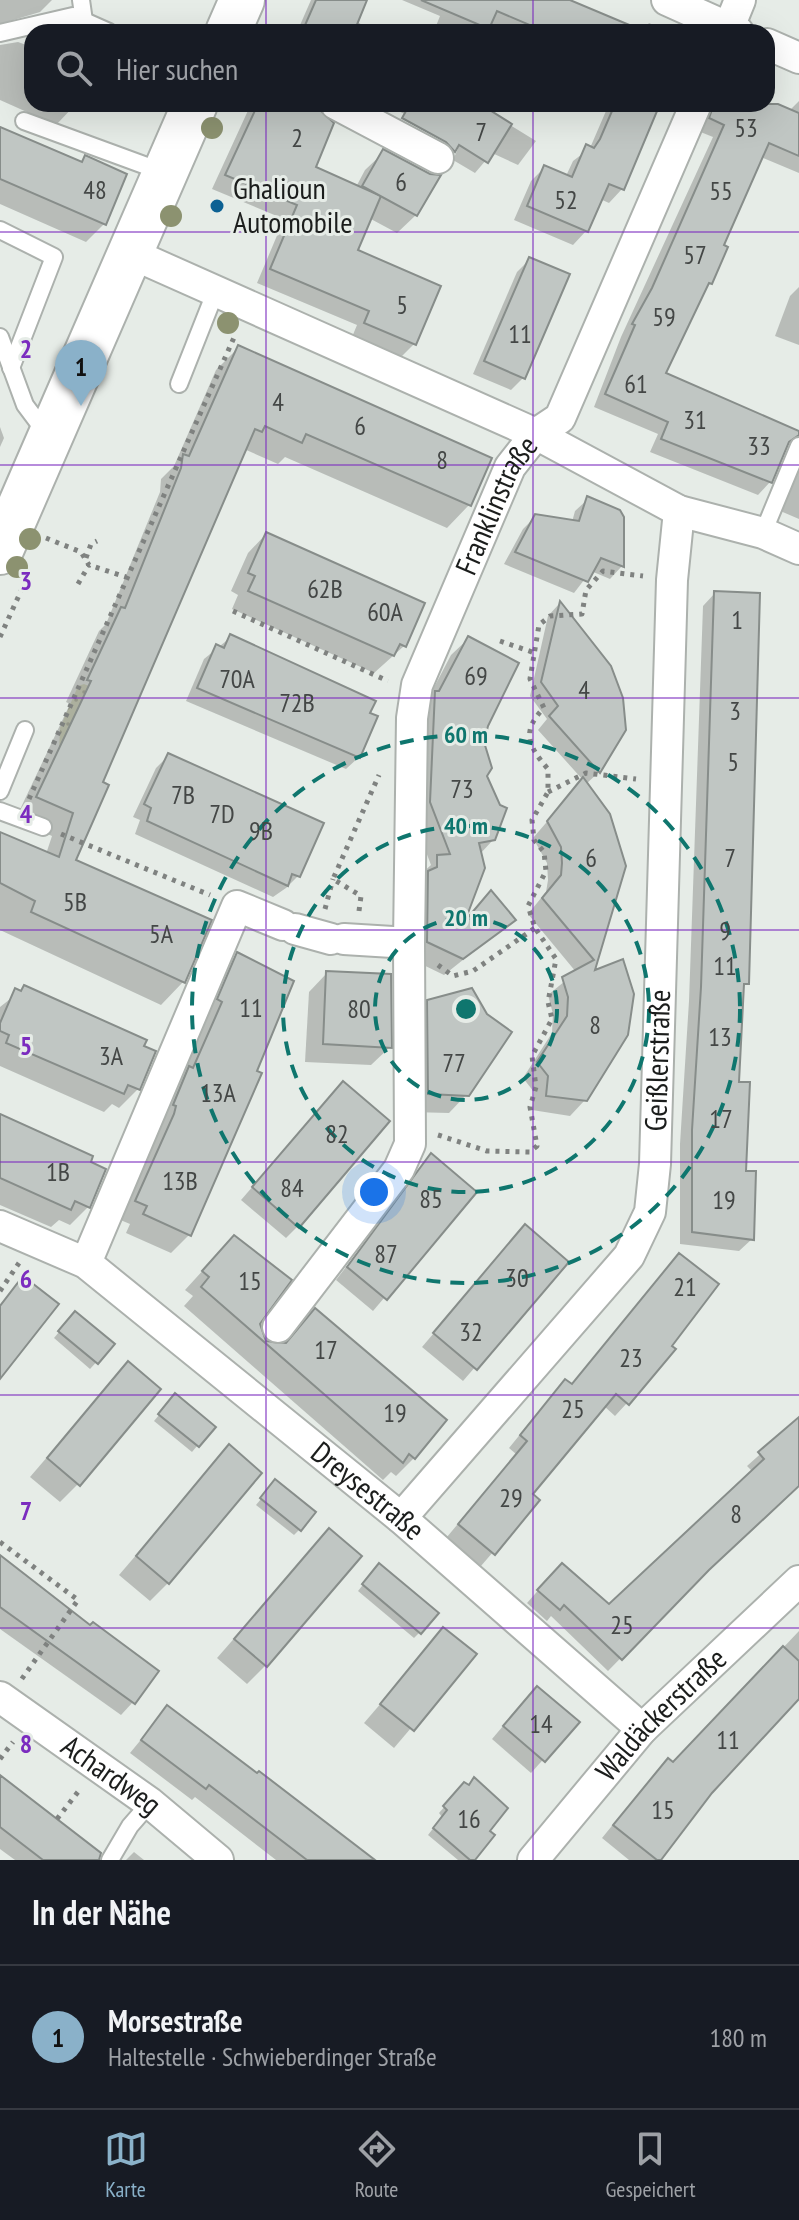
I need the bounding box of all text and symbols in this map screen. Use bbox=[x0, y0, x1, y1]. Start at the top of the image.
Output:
search box bbox=[24, 24, 775, 112]
icon: search bbox=[52, 46, 96, 90]
text: Hier suchen bbox=[116, 49, 238, 88]
house number: 53 bbox=[734, 111, 758, 144]
house number: 7 bbox=[475, 115, 487, 148]
house number: 2 bbox=[291, 121, 303, 154]
house number: 6 bbox=[395, 165, 407, 198]
place label: Ghalioun Automobile bbox=[233, 168, 353, 241]
house number: 48 bbox=[83, 173, 107, 206]
house number: 55 bbox=[709, 174, 733, 207]
house number: 52 bbox=[554, 183, 578, 216]
marker: Ghalioun Automobile bbox=[208, 197, 226, 215]
house number: 57 bbox=[683, 238, 707, 271]
house number: 5 bbox=[396, 288, 408, 321]
house number: 59 bbox=[652, 300, 676, 333]
house number: 11 bbox=[508, 317, 532, 350]
text: 2 bbox=[20, 332, 32, 365]
pin: 1 bbox=[55, 340, 107, 406]
house number: 61 bbox=[624, 367, 648, 400]
house number: 4 bbox=[272, 385, 284, 418]
house number: 31 bbox=[683, 403, 707, 436]
house number: 6 bbox=[354, 409, 366, 442]
street label: Franklinstraße bbox=[445, 427, 545, 580]
house number: 33 bbox=[747, 429, 771, 462]
house number: 8 bbox=[436, 443, 448, 476]
text: 3 bbox=[20, 564, 32, 597]
house number: 62B bbox=[307, 572, 343, 605]
house number: 60A bbox=[367, 595, 404, 628]
house number: 1 bbox=[731, 603, 743, 636]
house number: 69 bbox=[464, 659, 488, 692]
house number: 70A bbox=[219, 662, 256, 695]
house number: 4 bbox=[578, 673, 590, 706]
house number: 72B bbox=[279, 686, 315, 719]
house number: 3 bbox=[729, 694, 741, 727]
text: 60 m bbox=[444, 719, 488, 750]
house number: 5 bbox=[727, 745, 739, 778]
house number: 73 bbox=[450, 772, 474, 805]
house number: 7B bbox=[171, 778, 195, 811]
text: 4 bbox=[20, 797, 33, 830]
house number: 7D bbox=[209, 797, 235, 830]
text: 40 m bbox=[444, 810, 488, 841]
house number: 9B bbox=[249, 814, 273, 847]
house number: 6 bbox=[585, 841, 597, 874]
house number: 7 bbox=[724, 841, 736, 874]
house number: 5B bbox=[63, 885, 87, 918]
text: 20 m bbox=[444, 902, 488, 933]
house number: 9 bbox=[719, 914, 731, 947]
house number: 5A bbox=[149, 917, 174, 950]
house number: 11 bbox=[713, 949, 737, 982]
street label: Geißlerstraße bbox=[635, 989, 678, 1132]
house number: 11 bbox=[239, 991, 263, 1024]
house number: 80 bbox=[347, 992, 371, 1025]
centre of rings bbox=[452, 995, 480, 1023]
house number: 8 bbox=[589, 1008, 601, 1041]
house number: 13 bbox=[708, 1020, 732, 1053]
text: 5 bbox=[20, 1029, 32, 1062]
house number: 3A bbox=[99, 1039, 124, 1072]
house number: 77 bbox=[442, 1046, 466, 1079]
house number: 13A bbox=[200, 1076, 237, 1109]
house number: 17 bbox=[709, 1102, 733, 1135]
house number: 82 bbox=[325, 1117, 349, 1150]
house number: 1B bbox=[46, 1155, 70, 1188]
house number: 13B bbox=[162, 1164, 198, 1197]
house number: 84 bbox=[280, 1171, 304, 1204]
your location bbox=[354, 1172, 394, 1212]
house number: 85 bbox=[419, 1182, 443, 1215]
house number: 19 bbox=[712, 1183, 736, 1216]
house number: 87 bbox=[374, 1237, 398, 1270]
house number: 30 bbox=[505, 1261, 529, 1294]
text: 6 bbox=[20, 1262, 32, 1295]
house number: 15 bbox=[238, 1264, 262, 1297]
house number: 21 bbox=[673, 1270, 697, 1303]
house number: 32 bbox=[459, 1315, 483, 1348]
house number: 17 bbox=[314, 1333, 338, 1366]
house number: 23 bbox=[619, 1341, 643, 1374]
house number: 25 bbox=[561, 1392, 585, 1425]
house number: 19 bbox=[383, 1396, 407, 1429]
street label: Dreysestraße bbox=[304, 1432, 433, 1548]
house number: 29 bbox=[499, 1481, 523, 1514]
text: 7 bbox=[20, 1494, 32, 1527]
house number: 8 bbox=[730, 1497, 742, 1530]
house number: 25 bbox=[610, 1608, 634, 1641]
street label: Waldäckerstraße bbox=[586, 1639, 734, 1788]
house number: 14 bbox=[529, 1707, 553, 1740]
house number: 11 bbox=[716, 1723, 740, 1756]
street label: Achardweg bbox=[54, 1726, 170, 1823]
text: 8 bbox=[20, 1727, 32, 1760]
house number: 15 bbox=[651, 1793, 675, 1826]
house number: 16 bbox=[457, 1802, 481, 1835]
text: In der Nähe bbox=[32, 1890, 171, 1934]
text: Morsestraße bbox=[108, 2001, 243, 2040]
text: 1 bbox=[52, 2021, 64, 2054]
text: 180 m bbox=[709, 2021, 767, 2054]
text: Haltestelle · Schwieberdinger Straße bbox=[108, 2040, 437, 2073]
tab: Karte bbox=[104, 2127, 148, 2203]
tab: Route bbox=[355, 2127, 399, 2203]
tab: Gespeichert bbox=[606, 2127, 695, 2203]

